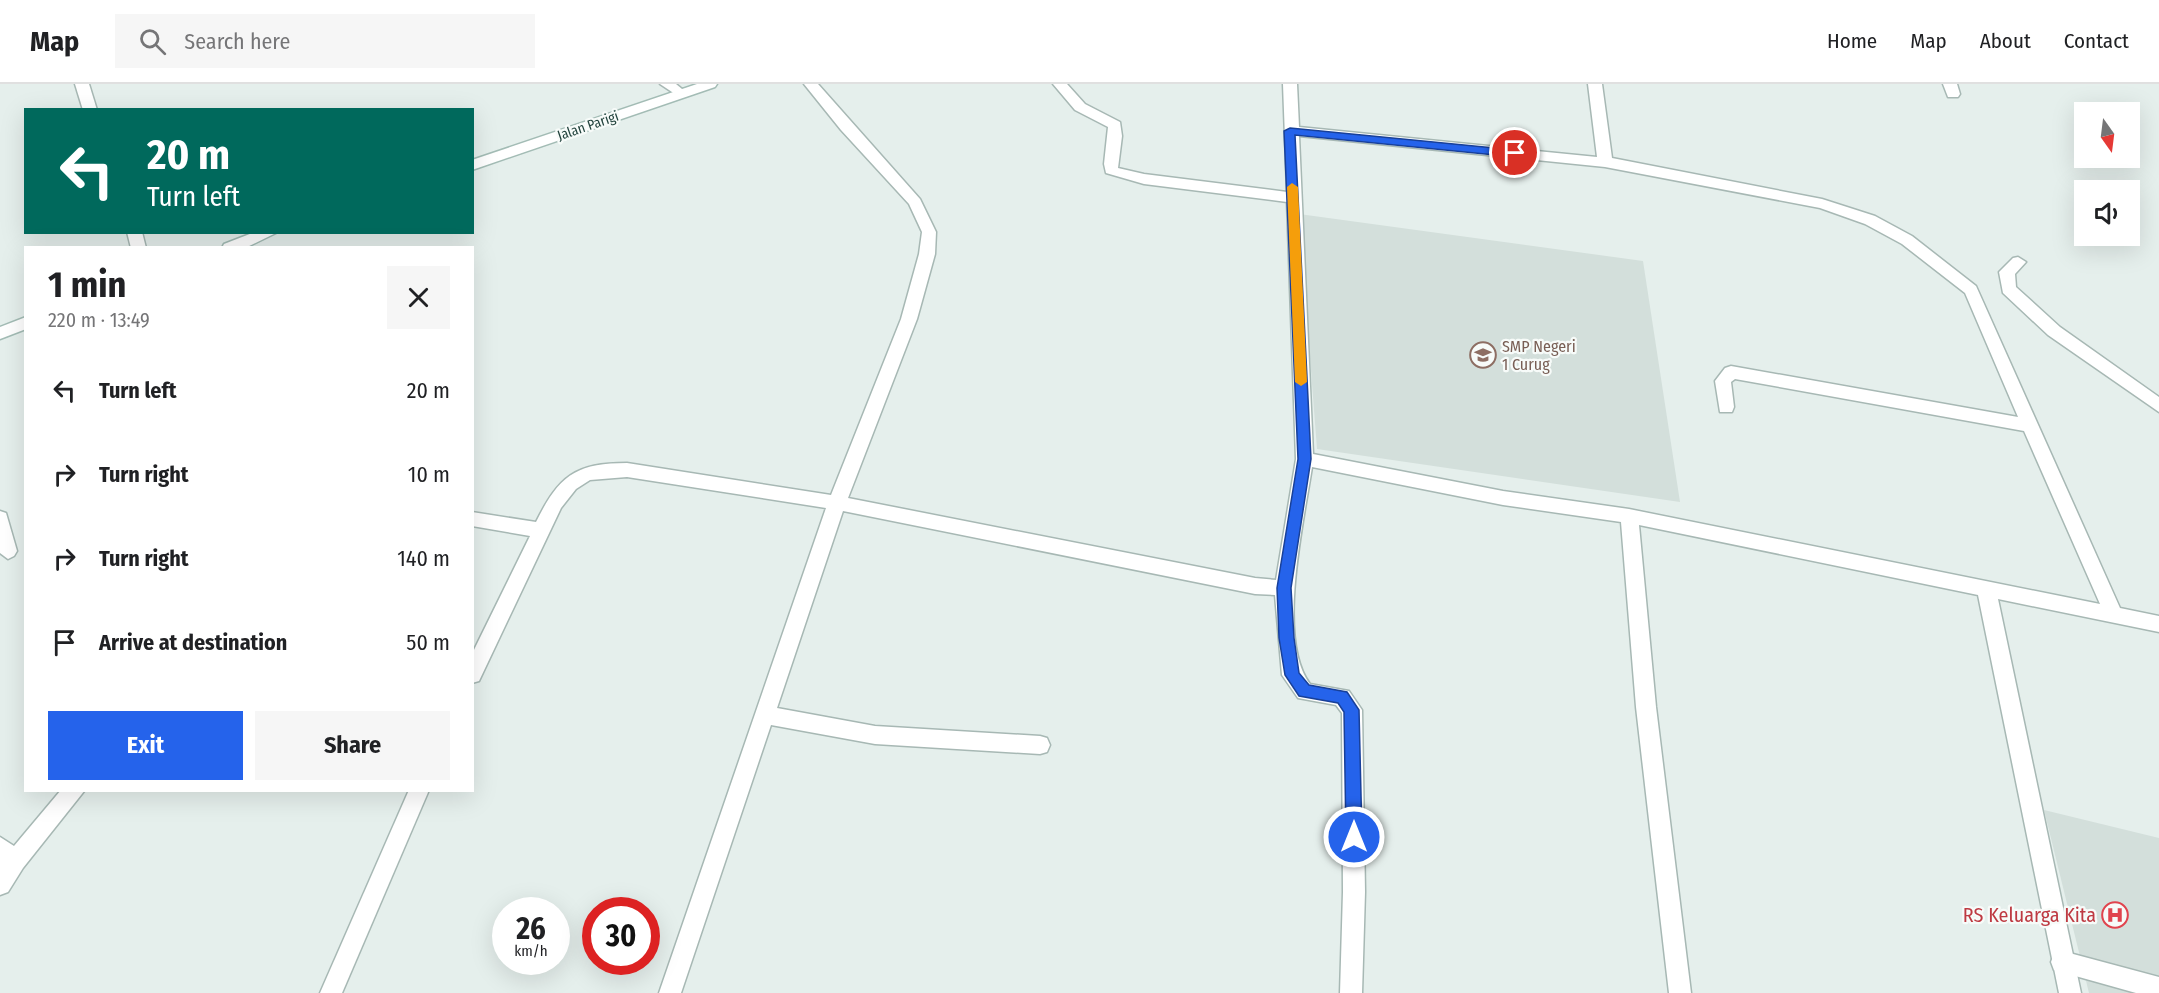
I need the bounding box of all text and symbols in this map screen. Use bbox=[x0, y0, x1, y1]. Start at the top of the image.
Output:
search box bbox=[115, 14, 535, 68]
text: Map bbox=[30, 25, 79, 58]
icon: search bbox=[136, 25, 169, 58]
text: Search here bbox=[184, 28, 290, 55]
text: Home bbox=[1827, 28, 1877, 54]
text: Map bbox=[1910, 28, 1947, 54]
text: About bbox=[1980, 28, 2031, 54]
text: Contact bbox=[2064, 28, 2129, 54]
north arrow bbox=[2074, 102, 2140, 168]
map controls bbox=[2074, 102, 2140, 246]
street label: Jalan Parigi bbox=[555, 108, 621, 144]
pin bbox=[1489, 127, 1540, 178]
text: 20 m bbox=[147, 130, 230, 180]
icon: left bbox=[48, 132, 126, 210]
icon: arrive bbox=[1498, 136, 1531, 169]
button: sound bbox=[2074, 180, 2140, 246]
text: Turn left bbox=[147, 181, 240, 213]
text: 1 min bbox=[48, 263, 126, 307]
button: close bbox=[387, 266, 450, 329]
text: 220 m · 13:49 bbox=[48, 308, 150, 332]
place label: SMP Negeri 1 Curug bbox=[1502, 337, 1576, 374]
school or university icon: SMP Negeri 1 Curug bbox=[1468, 340, 1498, 370]
icon: left bbox=[48, 374, 81, 407]
text: Turn left bbox=[99, 377, 177, 404]
text: 20 m bbox=[407, 377, 450, 404]
icon: right bbox=[48, 458, 81, 491]
text: Turn right bbox=[99, 461, 188, 488]
text: 10 m bbox=[408, 461, 450, 488]
icon: right bbox=[48, 542, 81, 575]
text: Turn right bbox=[99, 545, 188, 572]
text: 140 m bbox=[397, 545, 450, 572]
icon: arrive bbox=[48, 626, 81, 659]
text: Arrive at destination bbox=[99, 629, 287, 656]
text: 50 m bbox=[406, 629, 450, 656]
button: Exit bbox=[48, 711, 243, 780]
button: Share bbox=[255, 711, 450, 780]
position arrow bbox=[1322, 805, 1386, 869]
speed limit sign: 30 bbox=[582, 897, 660, 975]
hospital icon: RS Keluarga Kita bbox=[2100, 900, 2130, 930]
place label: RS Keluarga Kita bbox=[1963, 903, 2096, 927]
text: 26 bbox=[516, 911, 546, 947]
text: km/h bbox=[514, 942, 548, 960]

